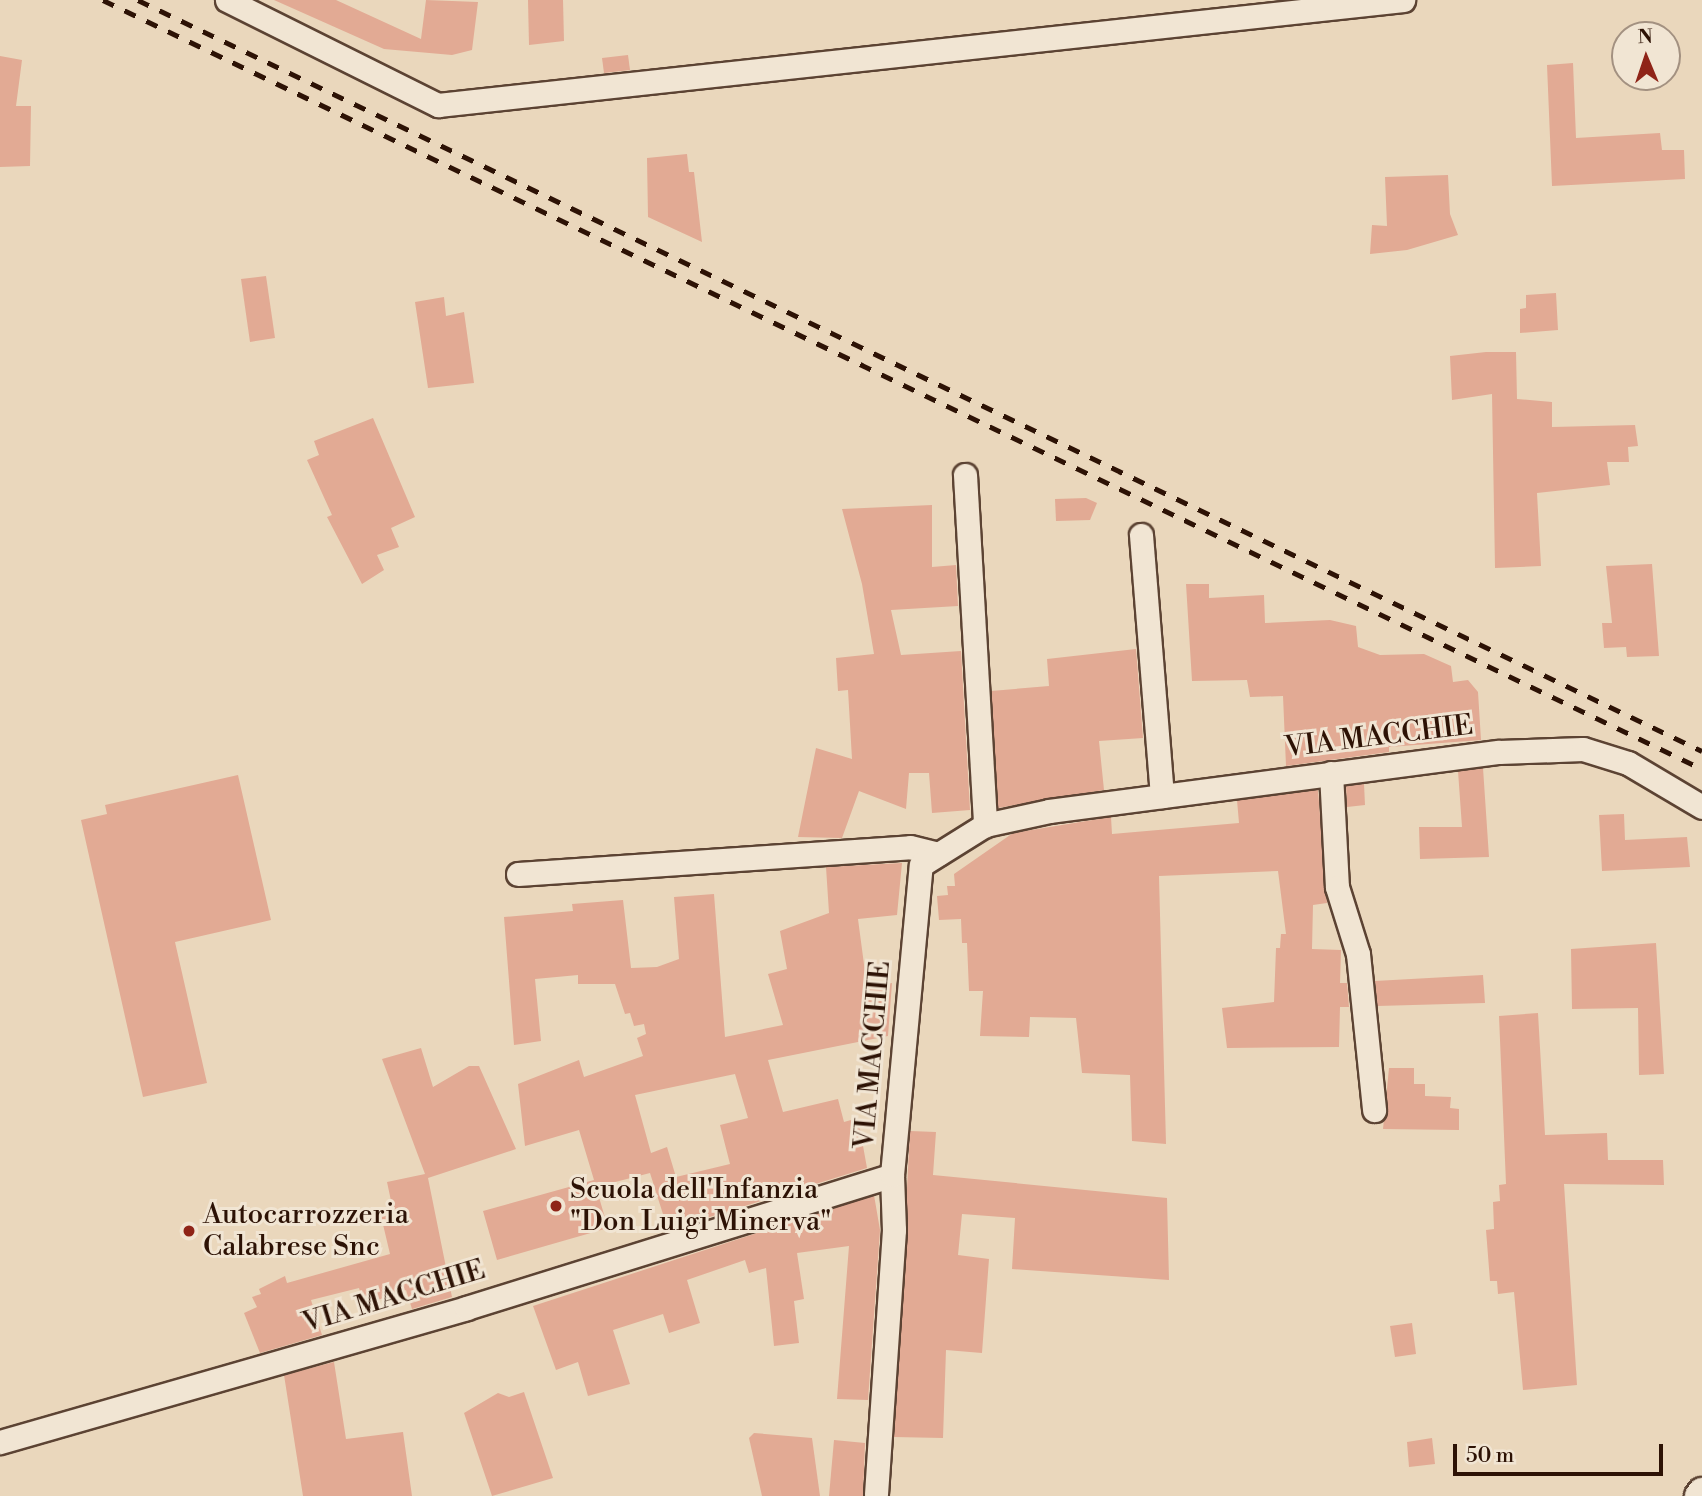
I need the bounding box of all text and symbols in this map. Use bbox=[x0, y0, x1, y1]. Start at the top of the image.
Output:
north arrow bbox=[1611, 21, 1681, 91]
text: N bbox=[1637, 25, 1653, 49]
street label: VIA MACCHIE bbox=[1283, 709, 1475, 765]
street label: VIA MACCHIE bbox=[848, 959, 898, 1151]
place label: Scuola dell'Infanzia "Don Luigi Minerva" bbox=[570, 1173, 831, 1239]
place label: Autocarrozzeria Calabrese Snc bbox=[203, 1198, 409, 1264]
marker: Scuola dell'Infanzia "Don Luigi Minerva" bbox=[548, 1198, 564, 1214]
marker: Autocarrozzeria Calabrese Snc bbox=[181, 1223, 197, 1239]
street label: VIA MACCHIE bbox=[299, 1253, 489, 1341]
scale bar bbox=[1457, 1430, 1667, 1474]
text: 50 m bbox=[1466, 1443, 1514, 1469]

